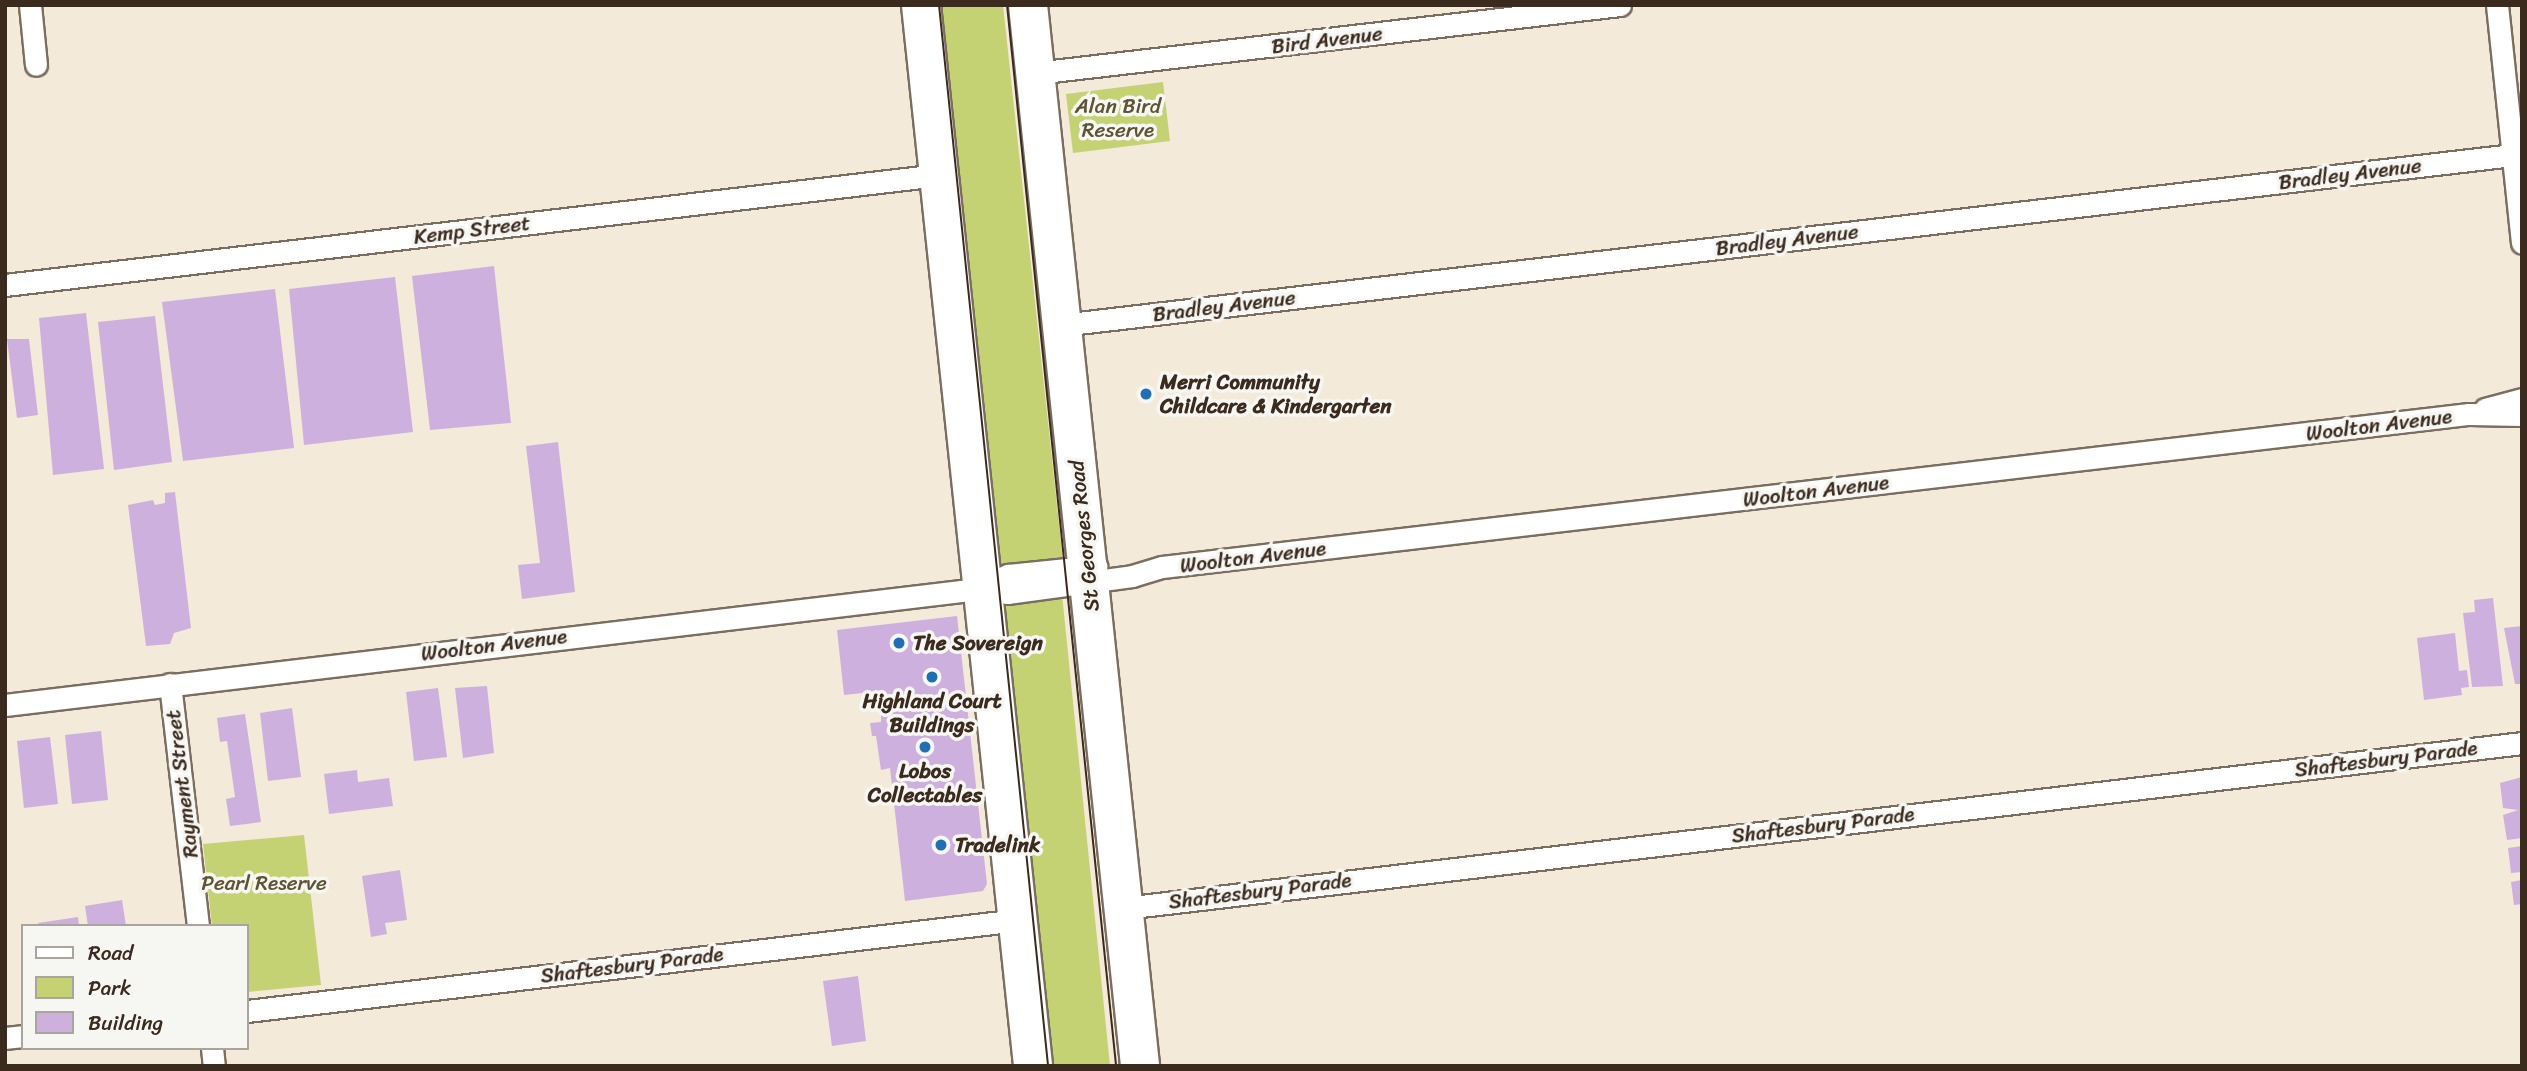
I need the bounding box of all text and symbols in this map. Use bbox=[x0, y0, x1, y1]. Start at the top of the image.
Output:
street label: Bird Avenue bbox=[1270, 21, 1384, 59]
park label: Alan Bird Reserve bbox=[1075, 93, 1161, 143]
street label: Bradley Avenue bbox=[2277, 153, 2423, 195]
street label: Kemp Street bbox=[412, 210, 532, 250]
street label: Bradley Avenue bbox=[1714, 219, 1860, 261]
street label: Bradley Avenue bbox=[1151, 285, 1297, 327]
place label: Merri Community Childcare & Kindergarten bbox=[1160, 369, 1392, 419]
marker: Merri Community Childcare & Kindergarten bbox=[1138, 386, 1154, 402]
street label: Woolton Avenue bbox=[2305, 404, 2453, 446]
street label: St Georges Road bbox=[1064, 460, 1104, 612]
street label: Woolton Avenue bbox=[1742, 470, 1890, 512]
street label: Woolton Avenue bbox=[1179, 536, 1327, 578]
street label: Woolton Avenue bbox=[420, 624, 568, 666]
place label: The Sovereign bbox=[913, 630, 1043, 656]
marker: The Sovereign bbox=[891, 635, 907, 651]
marker: Highland Court Buildings bbox=[924, 669, 940, 685]
place label: Highland Court Buildings bbox=[862, 688, 1002, 738]
street label: Rayment Street bbox=[160, 709, 204, 859]
street label: Shaftesbury Parade bbox=[2293, 735, 2479, 783]
marker: Lobos Collectables bbox=[917, 739, 933, 755]
place label: Lobos Collectables bbox=[868, 758, 982, 808]
street label: Shaftesbury Parade bbox=[1730, 801, 1916, 849]
place label: Tradelink bbox=[955, 832, 1040, 858]
marker: Tradelink bbox=[933, 837, 949, 853]
street label: Shaftesbury Parade bbox=[1167, 867, 1353, 915]
park label: Pearl Reserve bbox=[201, 870, 327, 896]
legend bbox=[21, 924, 248, 1050]
text: Road bbox=[88, 934, 133, 972]
street label: Shaftesbury Parade bbox=[539, 941, 725, 989]
text: Park bbox=[88, 969, 131, 1007]
text: Building bbox=[88, 1004, 163, 1042]

